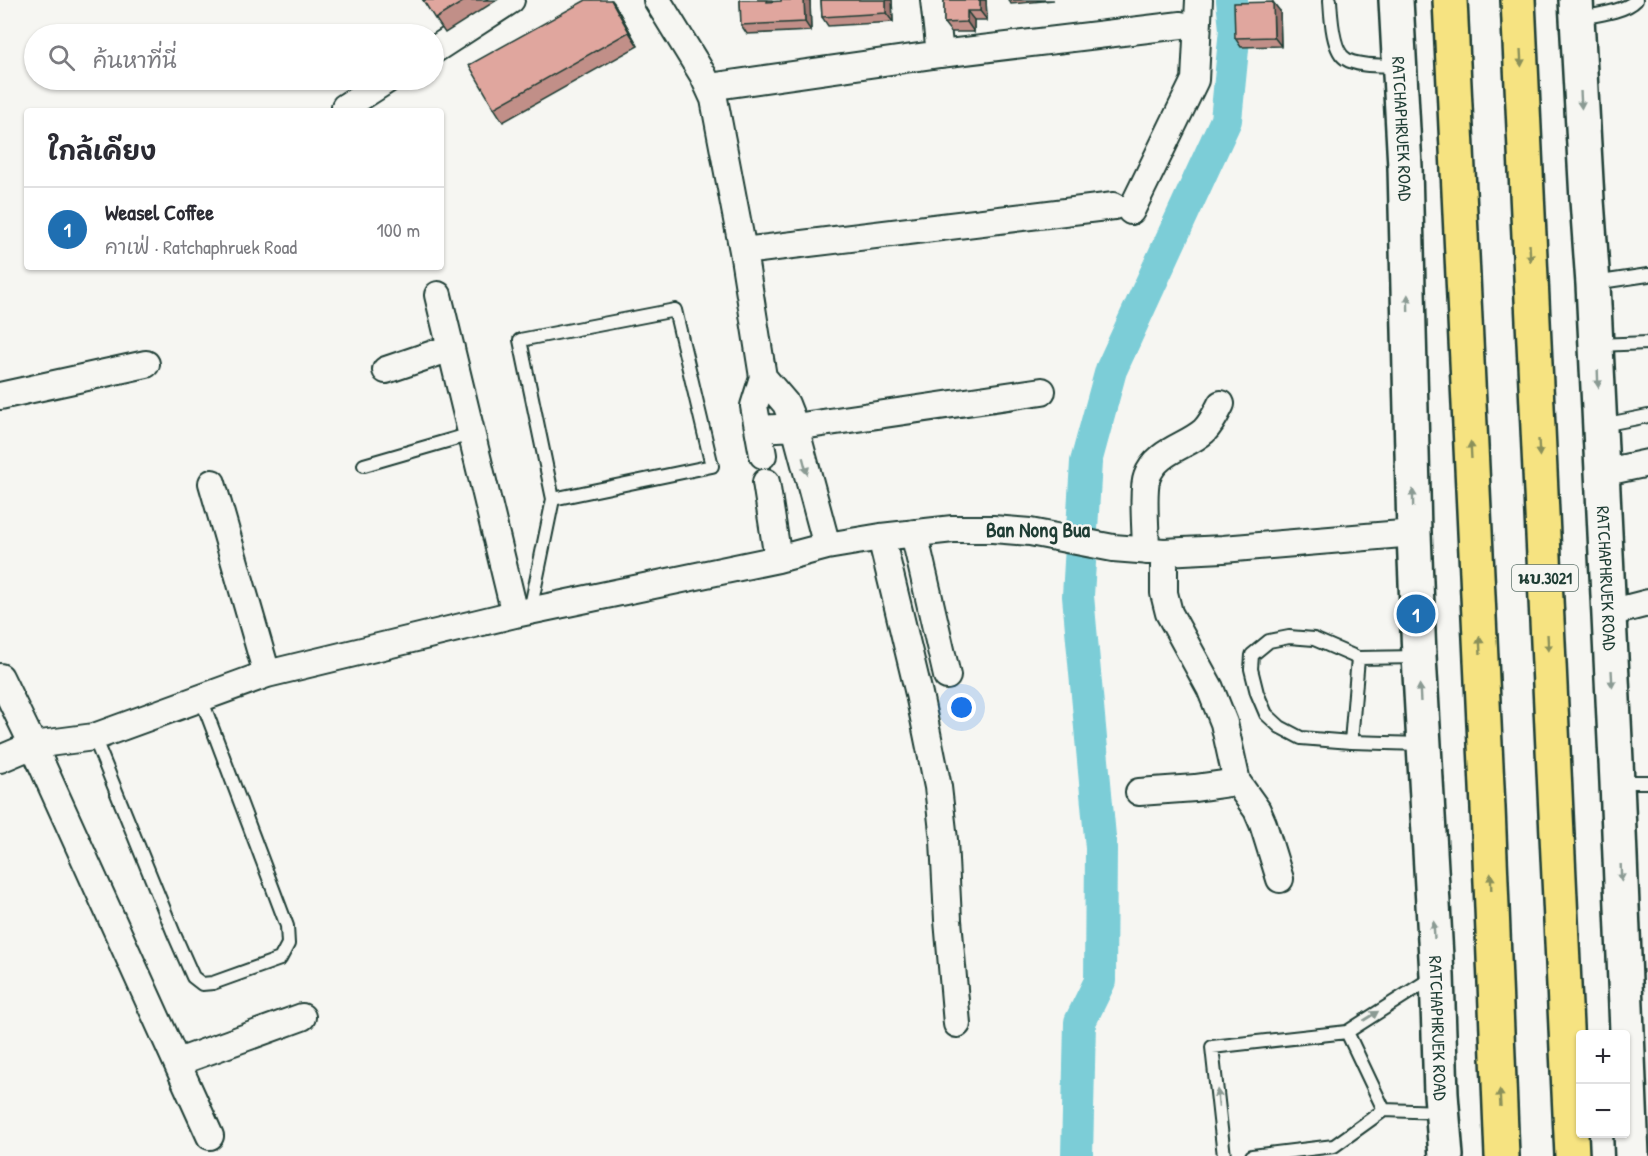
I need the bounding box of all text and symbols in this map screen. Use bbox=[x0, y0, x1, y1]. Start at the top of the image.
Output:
search box bbox=[24, 24, 444, 90]
icon: search bbox=[45, 41, 78, 74]
text: ค้นหาที่นี่ bbox=[93, 45, 177, 75]
one-way arrow bbox=[1517, 49, 1526, 68]
street label: RATCHAPHRUEK ROAD bbox=[1387, 56, 1418, 202]
one-way arrow bbox=[1577, 91, 1586, 110]
text: ใกล้เคียง bbox=[48, 133, 156, 168]
text: Weasel Coffee bbox=[105, 197, 214, 227]
text: 1 bbox=[64, 216, 71, 243]
text: 100 m bbox=[377, 216, 420, 243]
text: คาเฟ่ · Ratchaphruek Road bbox=[105, 233, 297, 260]
one-way arrow bbox=[1526, 244, 1535, 263]
one-way arrow bbox=[1403, 294, 1413, 313]
one-way arrow bbox=[1593, 369, 1602, 388]
one-way arrow bbox=[1534, 439, 1544, 458]
one-way arrow bbox=[1466, 441, 1475, 460]
one-way arrow bbox=[801, 456, 811, 475]
one-way arrow bbox=[1408, 489, 1418, 508]
street label: RATCHAPHRUEK ROAD bbox=[1591, 505, 1623, 652]
district label: Ban Nong Bua bbox=[986, 515, 1091, 545]
road number: นบ.3021 bbox=[1512, 565, 1578, 591]
pin: 1 bbox=[1396, 592, 1436, 636]
one-way arrow bbox=[1543, 633, 1552, 652]
one-way arrow bbox=[1476, 635, 1485, 654]
one-way arrow bbox=[1607, 669, 1617, 688]
one-way arrow bbox=[1416, 684, 1425, 703]
your location bbox=[947, 693, 976, 722]
one-way arrow bbox=[1616, 864, 1625, 883]
one-way arrow bbox=[1486, 872, 1495, 891]
one-way arrow bbox=[1429, 920, 1438, 939]
street label: RATCHAPHRUEK ROAD bbox=[1423, 955, 1454, 1102]
one-way arrow bbox=[1363, 1011, 1379, 1022]
map controls bbox=[1576, 1030, 1630, 1138]
button: + bbox=[1576, 1030, 1630, 1084]
button: − bbox=[1576, 1084, 1630, 1138]
one-way arrow bbox=[1213, 1088, 1223, 1107]
one-way arrow bbox=[1495, 1088, 1504, 1107]

